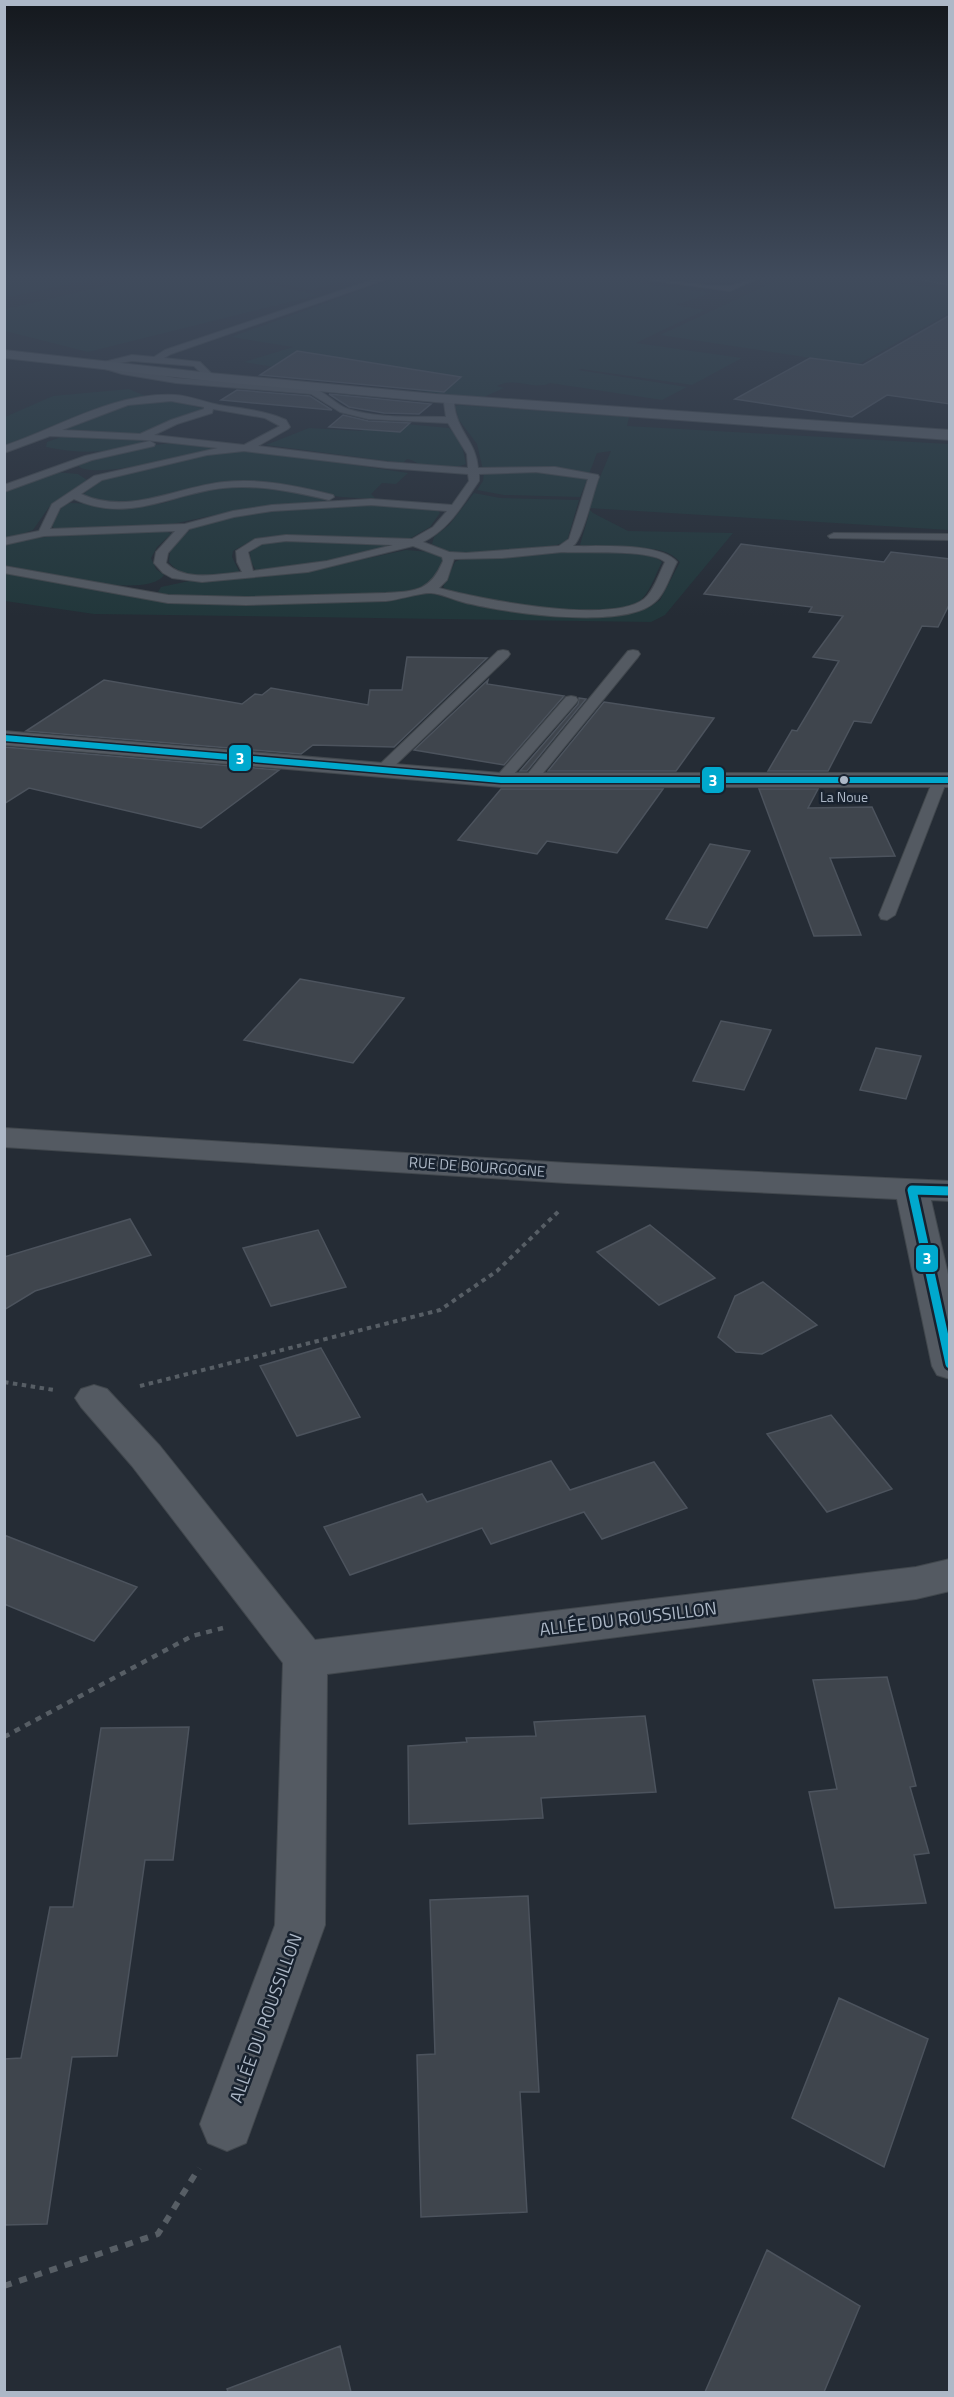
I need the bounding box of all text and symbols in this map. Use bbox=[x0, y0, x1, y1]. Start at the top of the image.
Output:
line badge: 3 bbox=[228, 744, 252, 772]
text: 3 bbox=[236, 746, 244, 770]
line badge: 3 bbox=[701, 766, 725, 794]
text: 3 bbox=[709, 768, 717, 792]
marker: La Noue bbox=[838, 774, 850, 786]
place label: La Noue bbox=[820, 786, 868, 807]
street label: RUE DE BOURGOGNE bbox=[408, 1150, 546, 1183]
line badge: 3 bbox=[915, 1244, 939, 1273]
text: 3 bbox=[923, 1246, 931, 1270]
street label: ALLÉE DU ROUSSILLON bbox=[538, 1594, 718, 1643]
street label: ALLÉE DU ROUSSILLON bbox=[222, 1929, 309, 2106]

